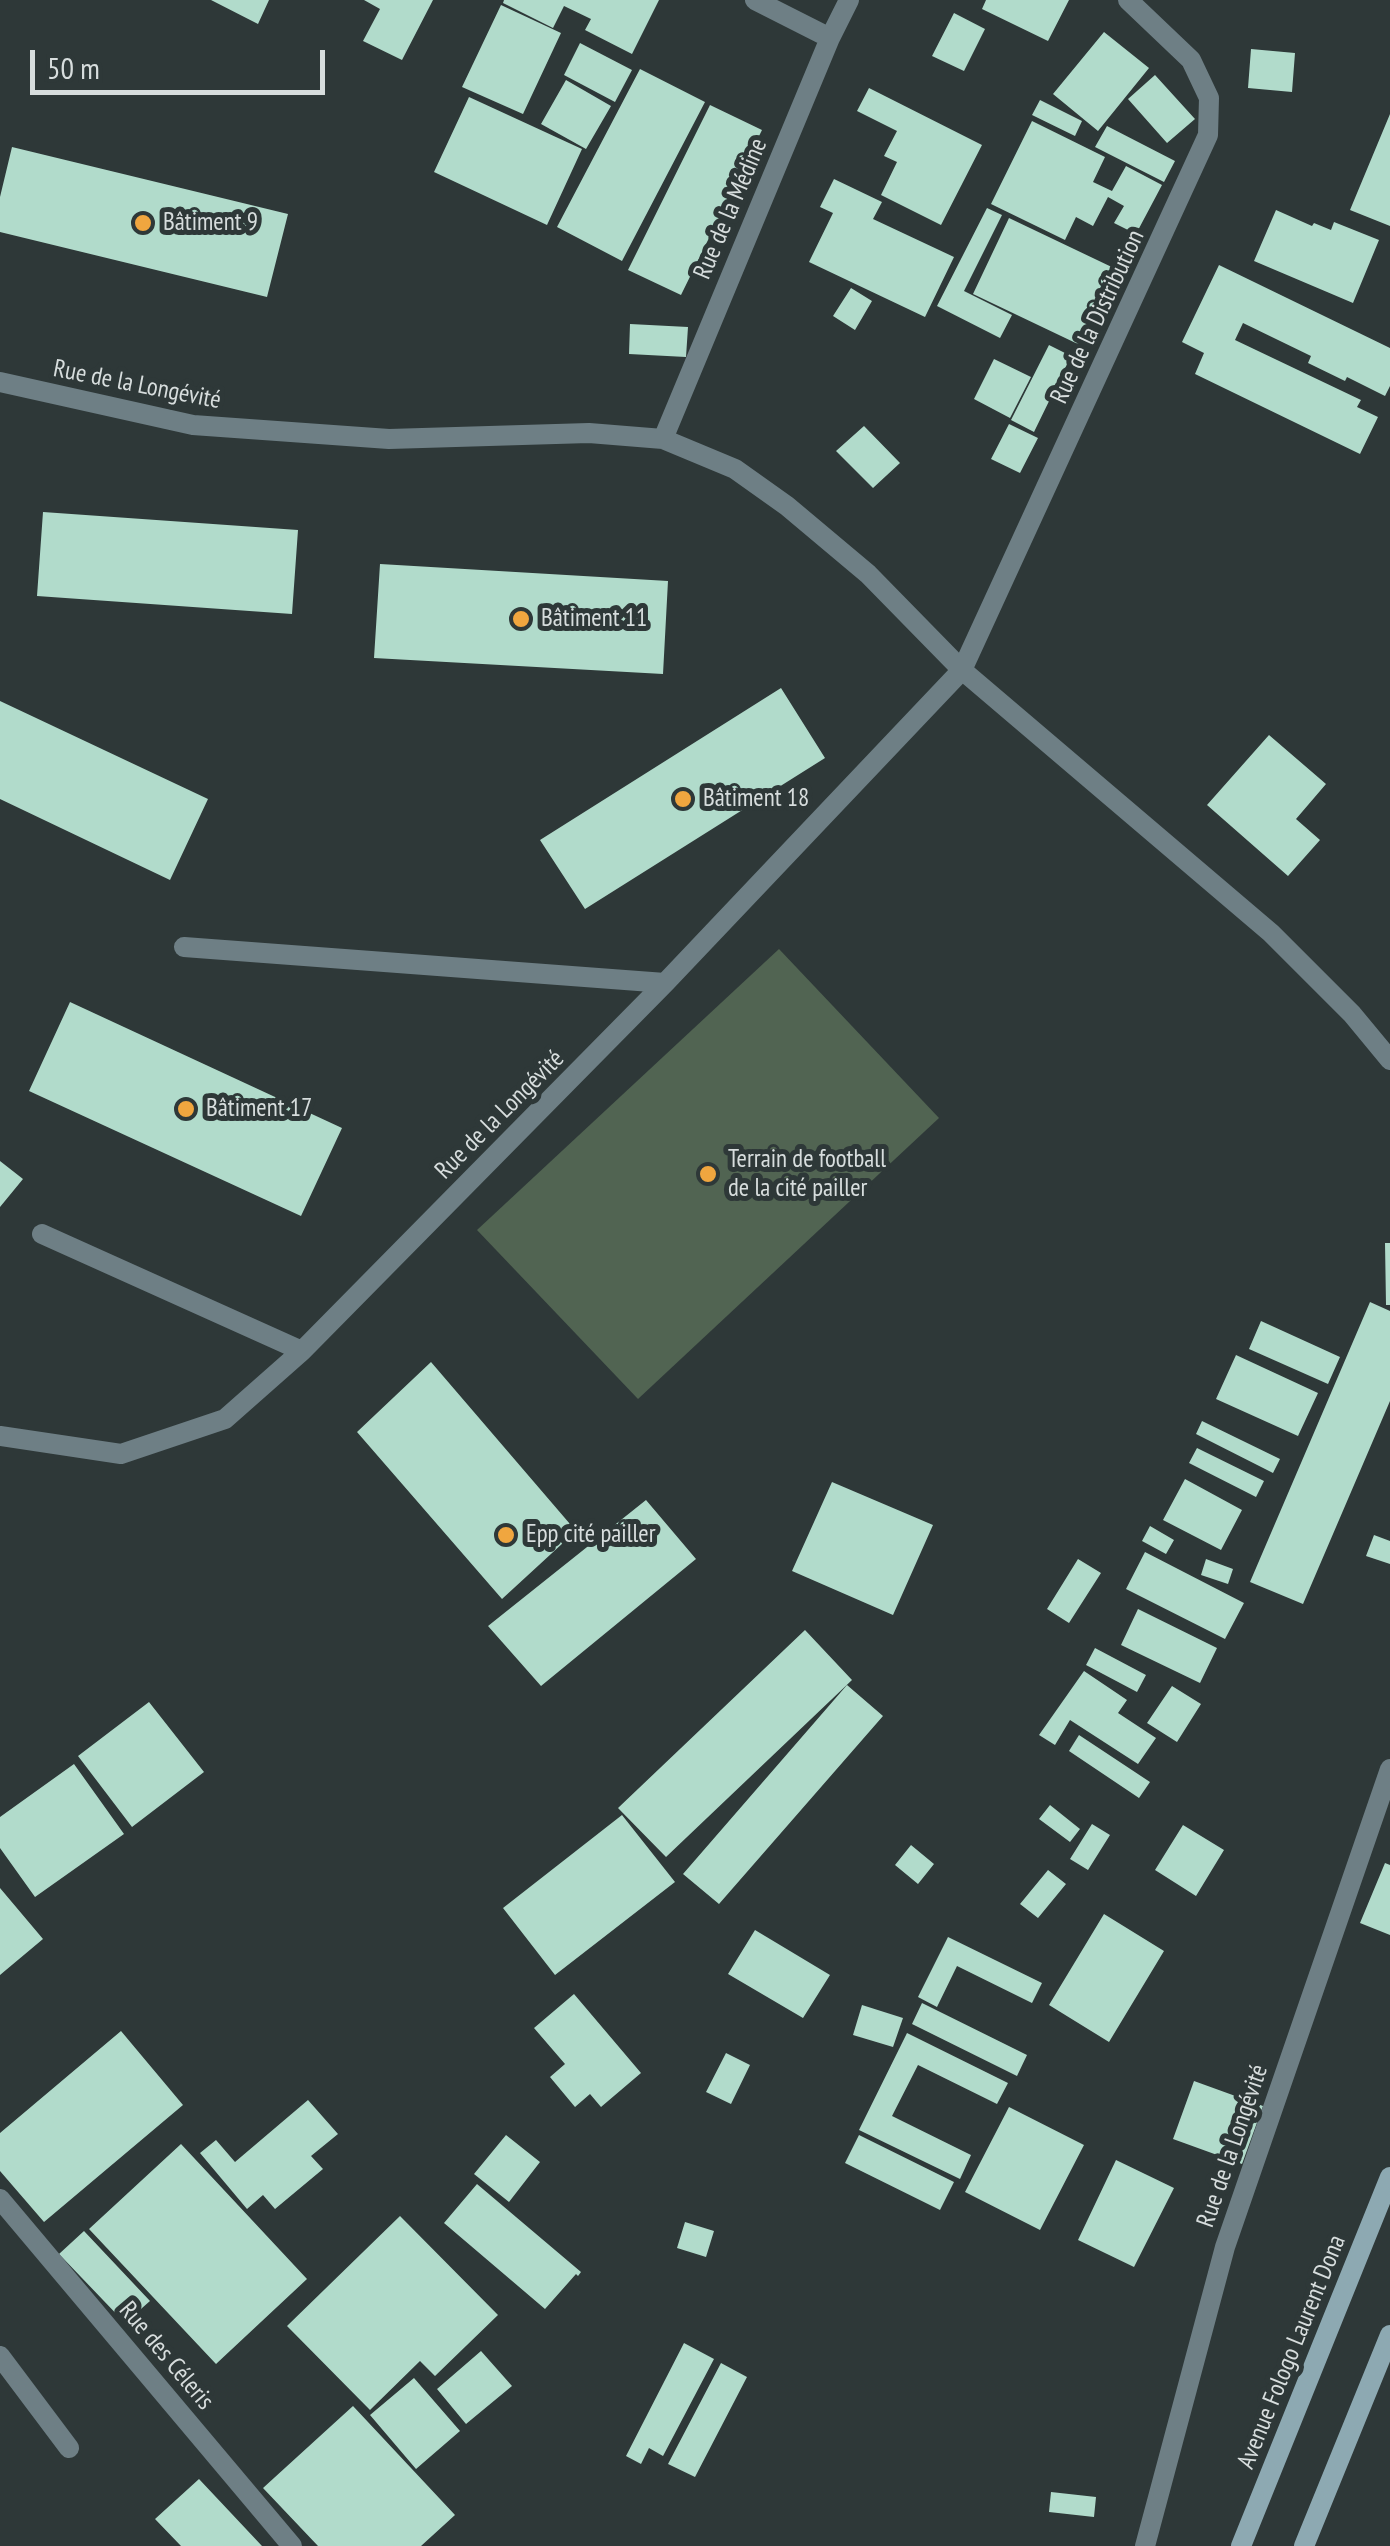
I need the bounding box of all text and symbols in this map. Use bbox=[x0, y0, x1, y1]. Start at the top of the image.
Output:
scale bar bbox=[35, 30, 330, 92]
text: 50 m bbox=[47, 48, 100, 87]
street label: Rue de la Médine bbox=[688, 134, 774, 284]
place label: Bâtiment 9 bbox=[163, 208, 258, 238]
marker: Bâtiment 9 bbox=[132, 212, 154, 234]
street label: Rue de la Distribution bbox=[1045, 225, 1151, 409]
street label: Rue de la Longévité bbox=[51, 354, 223, 416]
place label: Bâtiment 11 bbox=[541, 604, 647, 634]
marker: Bâtiment 11 bbox=[510, 608, 532, 630]
place label: Bâtiment 18 bbox=[703, 784, 809, 814]
marker: Bâtiment 18 bbox=[672, 788, 694, 810]
street label: Rue de la Longévité bbox=[429, 1044, 571, 1186]
place label: Bâtiment 17 bbox=[206, 1094, 312, 1124]
marker: Bâtiment 17 bbox=[175, 1098, 197, 1120]
place label: Terrain de football de la cité pailler bbox=[728, 1145, 886, 1204]
marker: Terrain de football de la cité pailler bbox=[697, 1163, 719, 1185]
place label: Epp cité pailler bbox=[526, 1520, 656, 1550]
marker: Epp cité pailler bbox=[495, 1524, 517, 1546]
street label: Rue de la Longévité bbox=[1191, 2061, 1275, 2231]
street label: Avenue Fologo Laurent Dona bbox=[1231, 2231, 1353, 2473]
street label: Rue des Céleris bbox=[112, 2296, 220, 2416]

